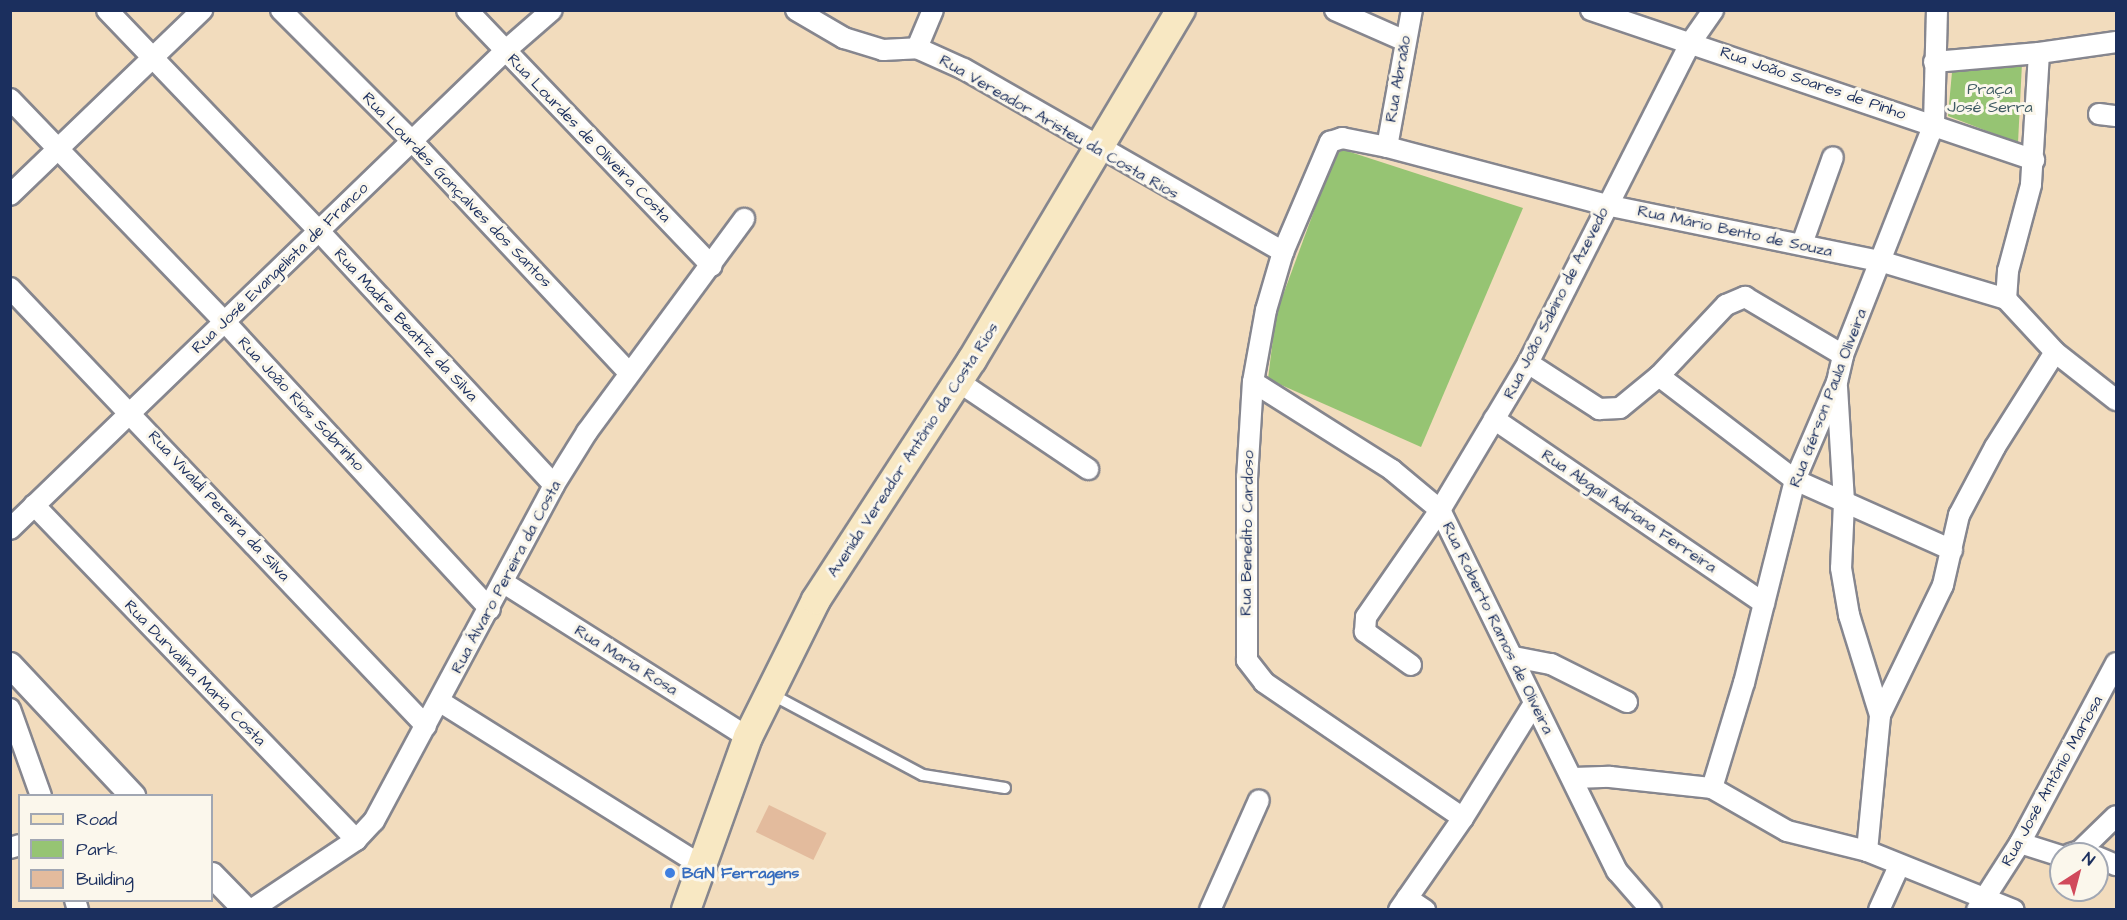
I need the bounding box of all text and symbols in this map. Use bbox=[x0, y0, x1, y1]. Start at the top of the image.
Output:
street label: Rua Abraão bbox=[1381, 34, 1415, 124]
street label: Rua João Soares de Pinho bbox=[1718, 42, 1908, 124]
street label: Rua Lourdes de Oliveira Costa bbox=[503, 50, 675, 226]
street label: Rua Vereador Aristeu da Costa Rios bbox=[936, 50, 1182, 204]
park label: Praça José Serra bbox=[1947, 79, 2033, 117]
street label: Rua Lourdes Gonçalves dos Santos bbox=[358, 88, 556, 292]
street label: Rua José Evangelista de Franco bbox=[188, 178, 372, 358]
street label: Rua Mário Bento de Souza bbox=[1636, 201, 1834, 261]
street label: Rua João Sabino de Azevedo bbox=[1499, 204, 1613, 402]
street label: Rua Madre Beatriz da Silva bbox=[330, 245, 482, 405]
street label: Rua Gérson Paula Oliveira bbox=[1785, 306, 1871, 490]
street label: Avenida Vereador Antônio da Costa Rios bbox=[823, 319, 1003, 581]
street label: Rua João Rios Sobrinho bbox=[234, 333, 368, 475]
street label: Rua Vivaldi Pereira da Silva bbox=[144, 427, 294, 585]
street label: Rua Abgail Adriana Ferreira bbox=[1538, 445, 1720, 577]
street label: Rua Benedito Cardoso bbox=[1236, 450, 1258, 616]
street label: Rua Álvaro Pereira da Costa bbox=[447, 477, 565, 677]
street label: Rua Roberto Ramos de Oliveira bbox=[1438, 519, 1558, 737]
street label: Rua Durvalina Maria Costa bbox=[120, 596, 270, 750]
street label: Rua Maria Rosa bbox=[571, 621, 681, 699]
street label: Rua José Antônio Mariosa bbox=[1997, 692, 2107, 870]
legend bbox=[18, 794, 213, 902]
text: Road bbox=[76, 807, 117, 832]
text: Park bbox=[76, 837, 118, 862]
north arrow bbox=[2049, 842, 2109, 902]
text: N bbox=[2078, 847, 2099, 871]
place label: BGN Ferragens bbox=[682, 863, 799, 883]
marker: BGN Ferragens bbox=[663, 866, 677, 880]
text: Building bbox=[76, 867, 134, 892]

